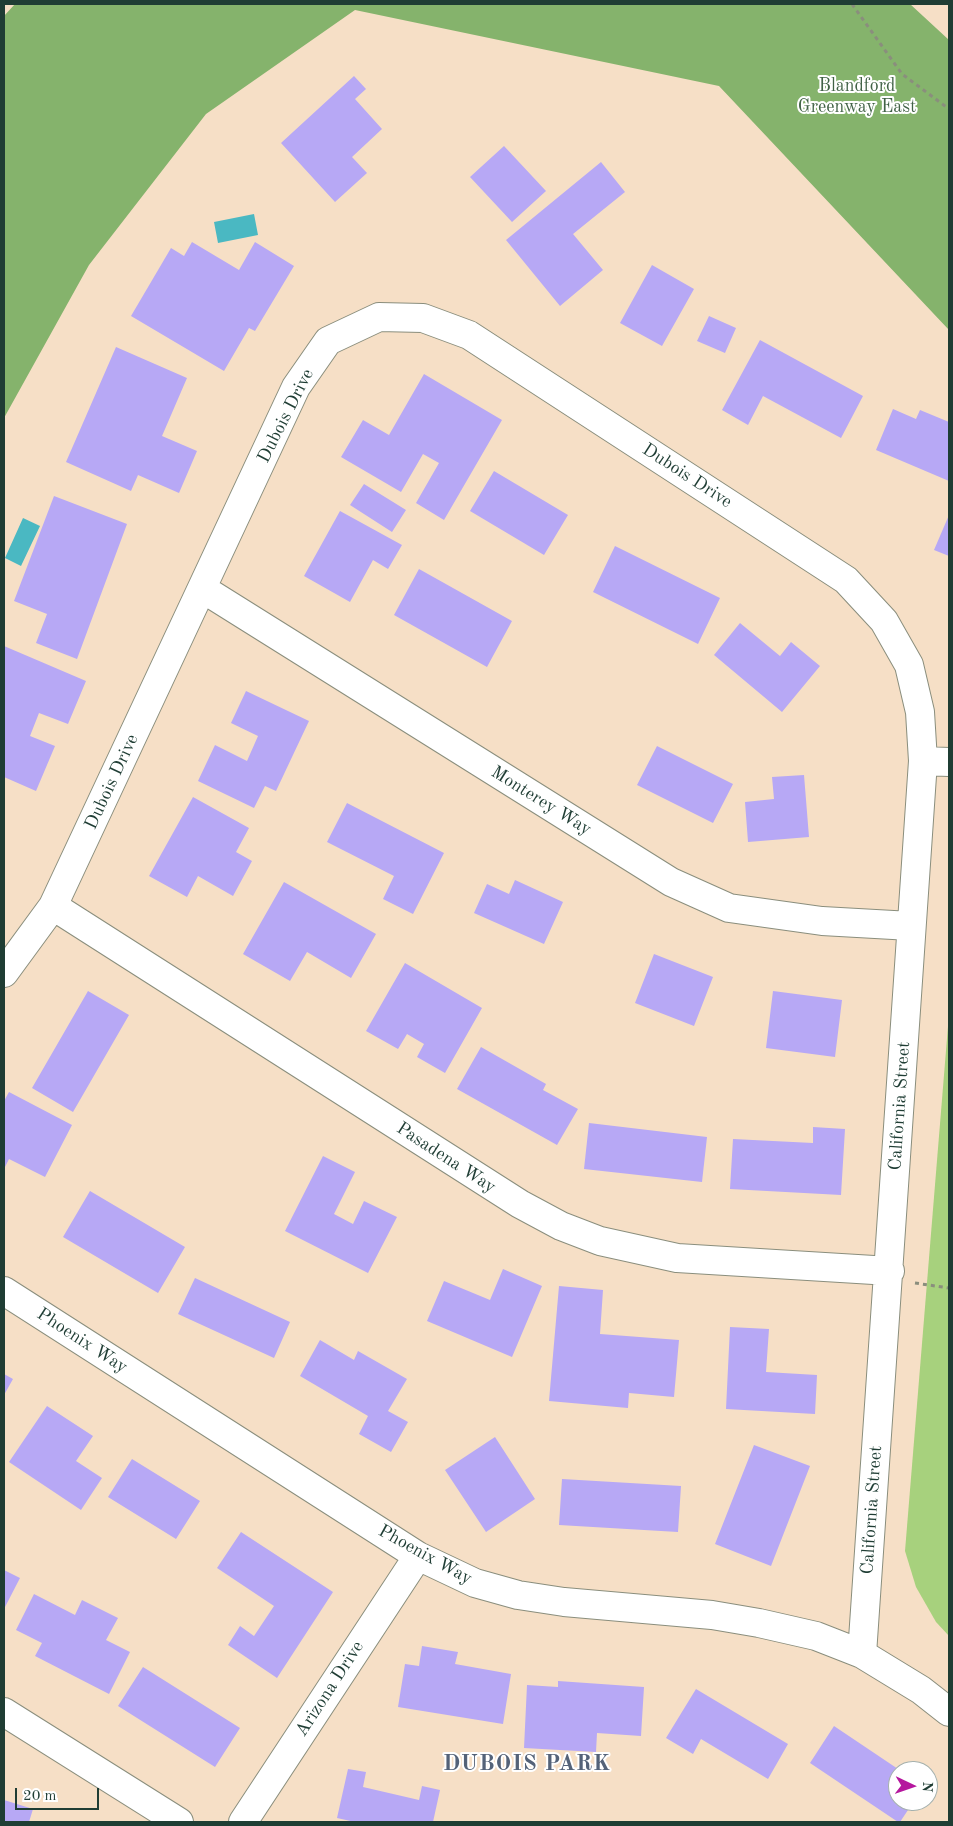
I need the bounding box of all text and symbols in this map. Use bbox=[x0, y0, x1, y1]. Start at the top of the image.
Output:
park label: Blandford Greenway East bbox=[798, 75, 916, 118]
street label: Dubois Drive bbox=[253, 365, 319, 467]
street label: Dubois Drive bbox=[638, 439, 736, 513]
street label: Dubois Drive bbox=[81, 731, 143, 833]
street label: Monterey Way bbox=[487, 762, 595, 840]
street label: California Street bbox=[885, 1041, 915, 1171]
street label: Pasadena Way bbox=[392, 1118, 500, 1198]
street label: Phoenix Way bbox=[32, 1304, 132, 1378]
street label: California Street bbox=[857, 1445, 887, 1575]
street label: Phoenix Way bbox=[374, 1520, 476, 1590]
street label: Arizona Drive bbox=[291, 1637, 369, 1741]
district label: DUBOIS PARK bbox=[442, 1751, 612, 1777]
north arrow bbox=[888, 1761, 938, 1811]
scale bar bbox=[18, 1778, 101, 1810]
text: N bbox=[920, 1781, 934, 1792]
text: 20 m bbox=[23, 1789, 57, 1804]

